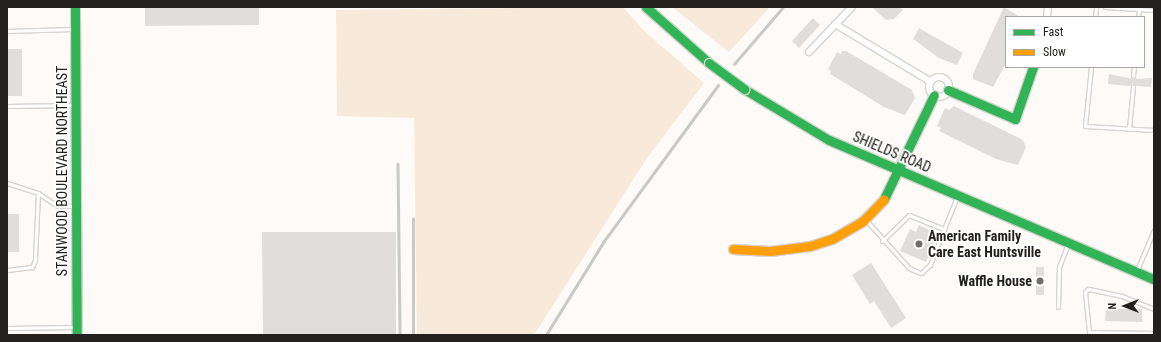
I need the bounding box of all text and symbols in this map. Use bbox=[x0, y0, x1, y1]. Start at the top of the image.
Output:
legend bbox=[1005, 16, 1145, 68]
text: Fast bbox=[1043, 25, 1063, 39]
text: Slow bbox=[1043, 45, 1066, 59]
street label: STANWOOD BOULEVARD NORTHEAST bbox=[54, 66, 70, 276]
street label: SHIELDS ROAD bbox=[850, 128, 934, 176]
place label: American Family Care East Huntsville bbox=[928, 228, 1041, 260]
marker: American Family Care East Huntsville bbox=[913, 238, 925, 250]
place label: Waffle House bbox=[958, 273, 1032, 289]
marker: Waffle House bbox=[1035, 276, 1045, 286]
north arrow bbox=[1105, 286, 1145, 326]
text: N bbox=[1106, 303, 1119, 309]

